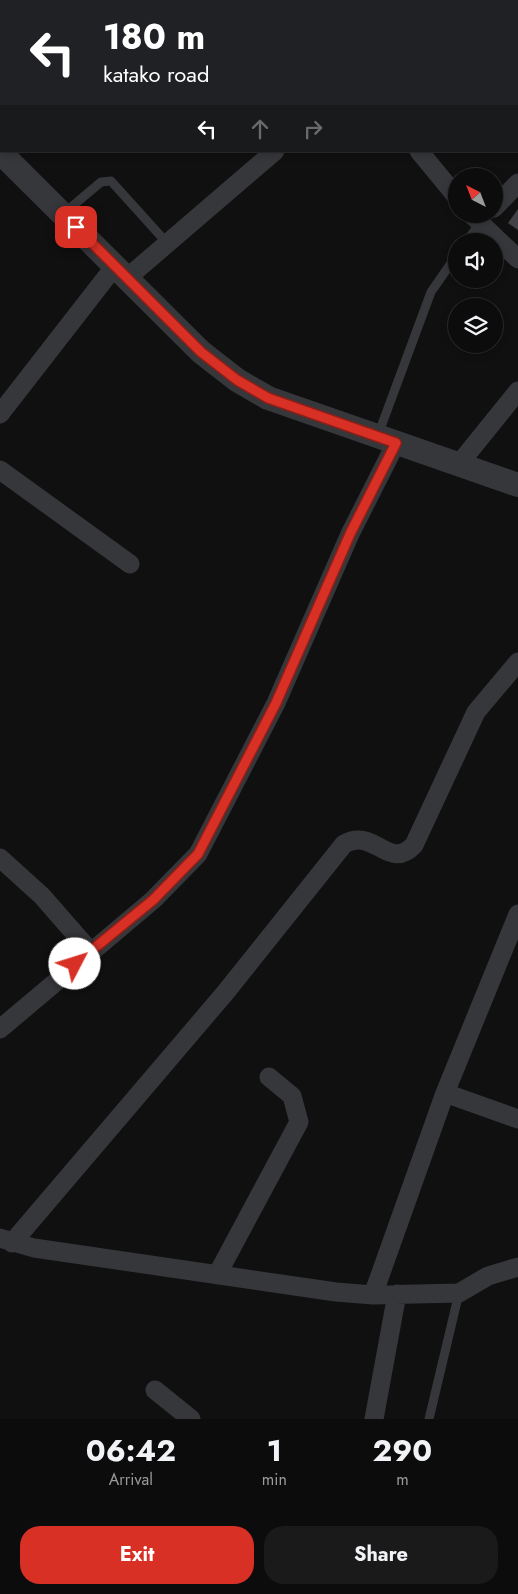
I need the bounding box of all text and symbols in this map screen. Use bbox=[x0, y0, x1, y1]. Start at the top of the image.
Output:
text: 180 m bbox=[103, 12, 205, 62]
icon: left bbox=[20, 20, 85, 85]
text: katako road bbox=[103, 58, 209, 90]
icon: left bbox=[193, 115, 221, 143]
icon: ahead bbox=[246, 115, 274, 143]
icon: right bbox=[299, 115, 327, 143]
north arrow bbox=[448, 168, 502, 222]
map controls bbox=[448, 168, 503, 353]
pin bbox=[55, 206, 97, 248]
icon: arrive bbox=[62, 213, 90, 241]
button: sound bbox=[448, 233, 503, 288]
button: layers bbox=[448, 298, 503, 353]
position arrow bbox=[48, 937, 100, 989]
text: 06:42 bbox=[86, 1429, 176, 1472]
text: 1 bbox=[267, 1429, 282, 1472]
text: 290 bbox=[373, 1429, 432, 1472]
text: Arrival bbox=[109, 1468, 153, 1491]
text: min bbox=[262, 1468, 287, 1491]
text: m bbox=[396, 1468, 409, 1491]
button: Exit bbox=[20, 1526, 254, 1584]
button: Share bbox=[264, 1526, 498, 1584]

